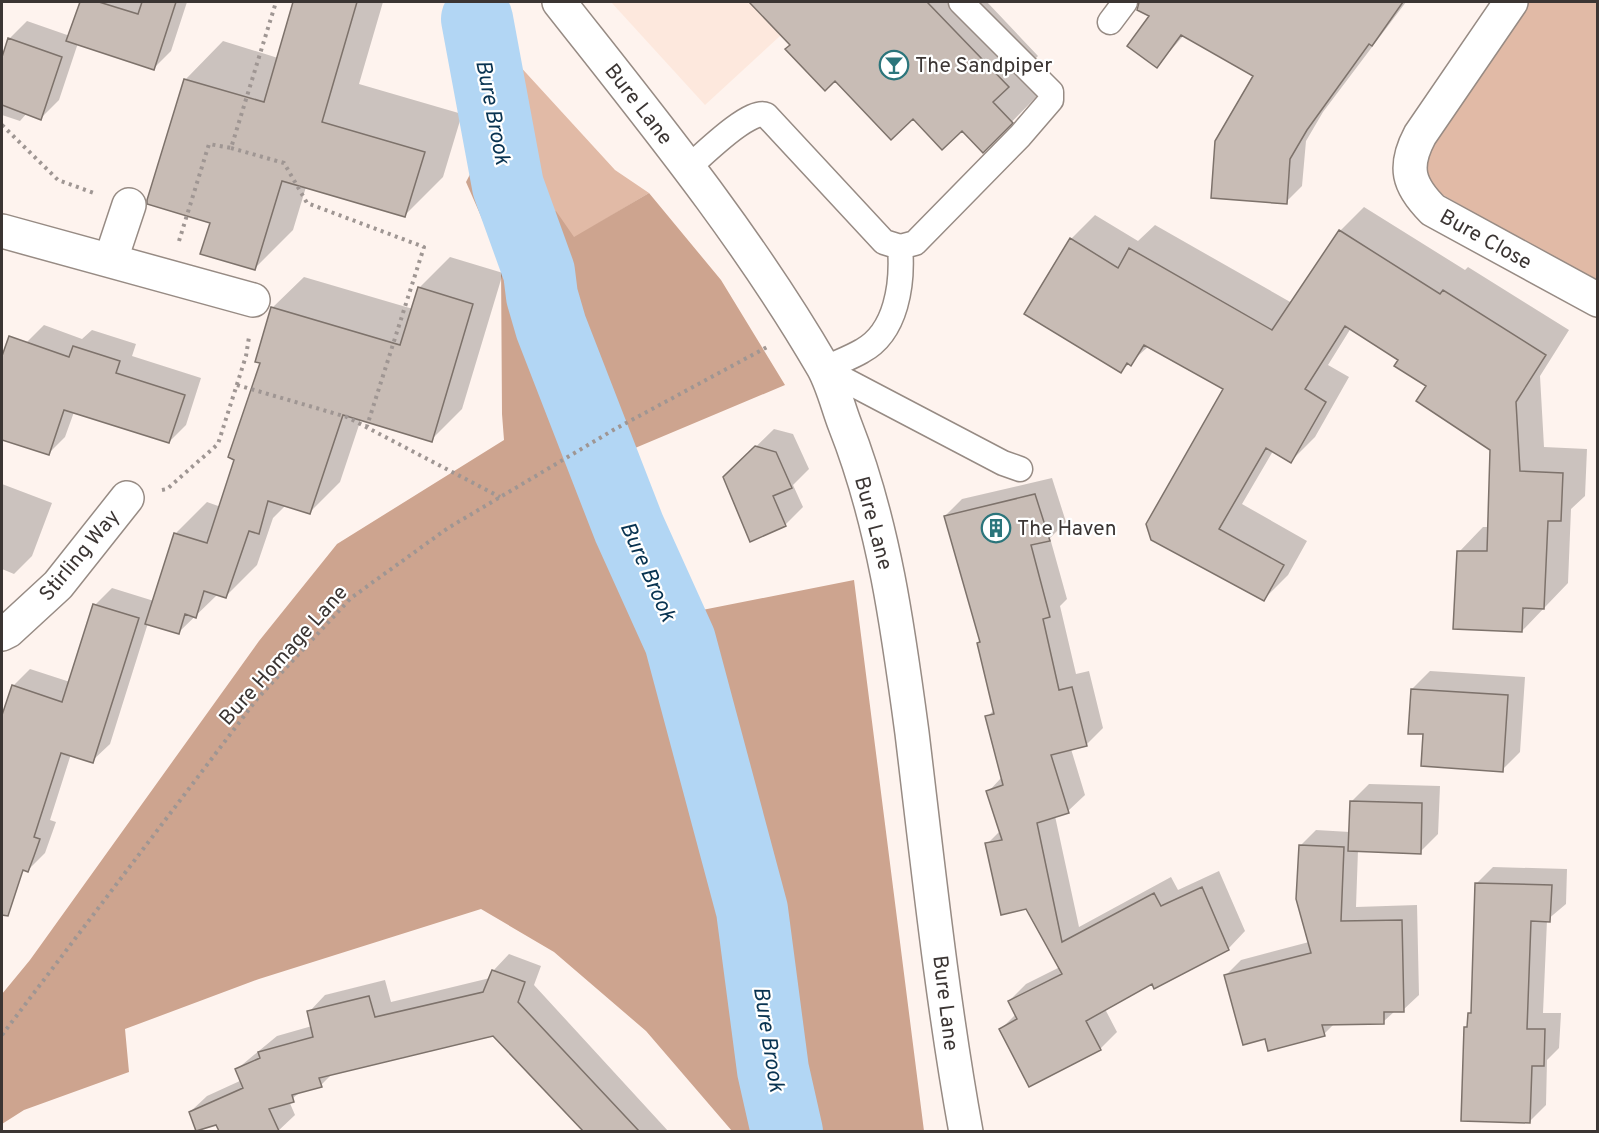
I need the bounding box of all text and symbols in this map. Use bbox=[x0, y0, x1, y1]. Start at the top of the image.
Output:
bar icon: The Sandpiper bbox=[878, 49, 910, 81]
place label: The Sandpiper bbox=[915, 53, 1053, 80]
water label: Bure Brook bbox=[468, 58, 515, 168]
street label: Bure Lane bbox=[598, 59, 678, 151]
street label: Bure Close bbox=[1434, 204, 1536, 277]
street label: Bure Lane bbox=[847, 473, 898, 573]
street label: Stirling Way bbox=[34, 504, 126, 607]
building icon: The Haven bbox=[980, 512, 1012, 544]
place label: The Haven bbox=[1017, 516, 1117, 543]
water label: Bure Brook bbox=[613, 518, 681, 627]
street label: Bure Homage Lane bbox=[214, 580, 354, 732]
street label: Bure Lane bbox=[925, 954, 964, 1053]
water label: Bure Brook bbox=[746, 985, 789, 1095]

